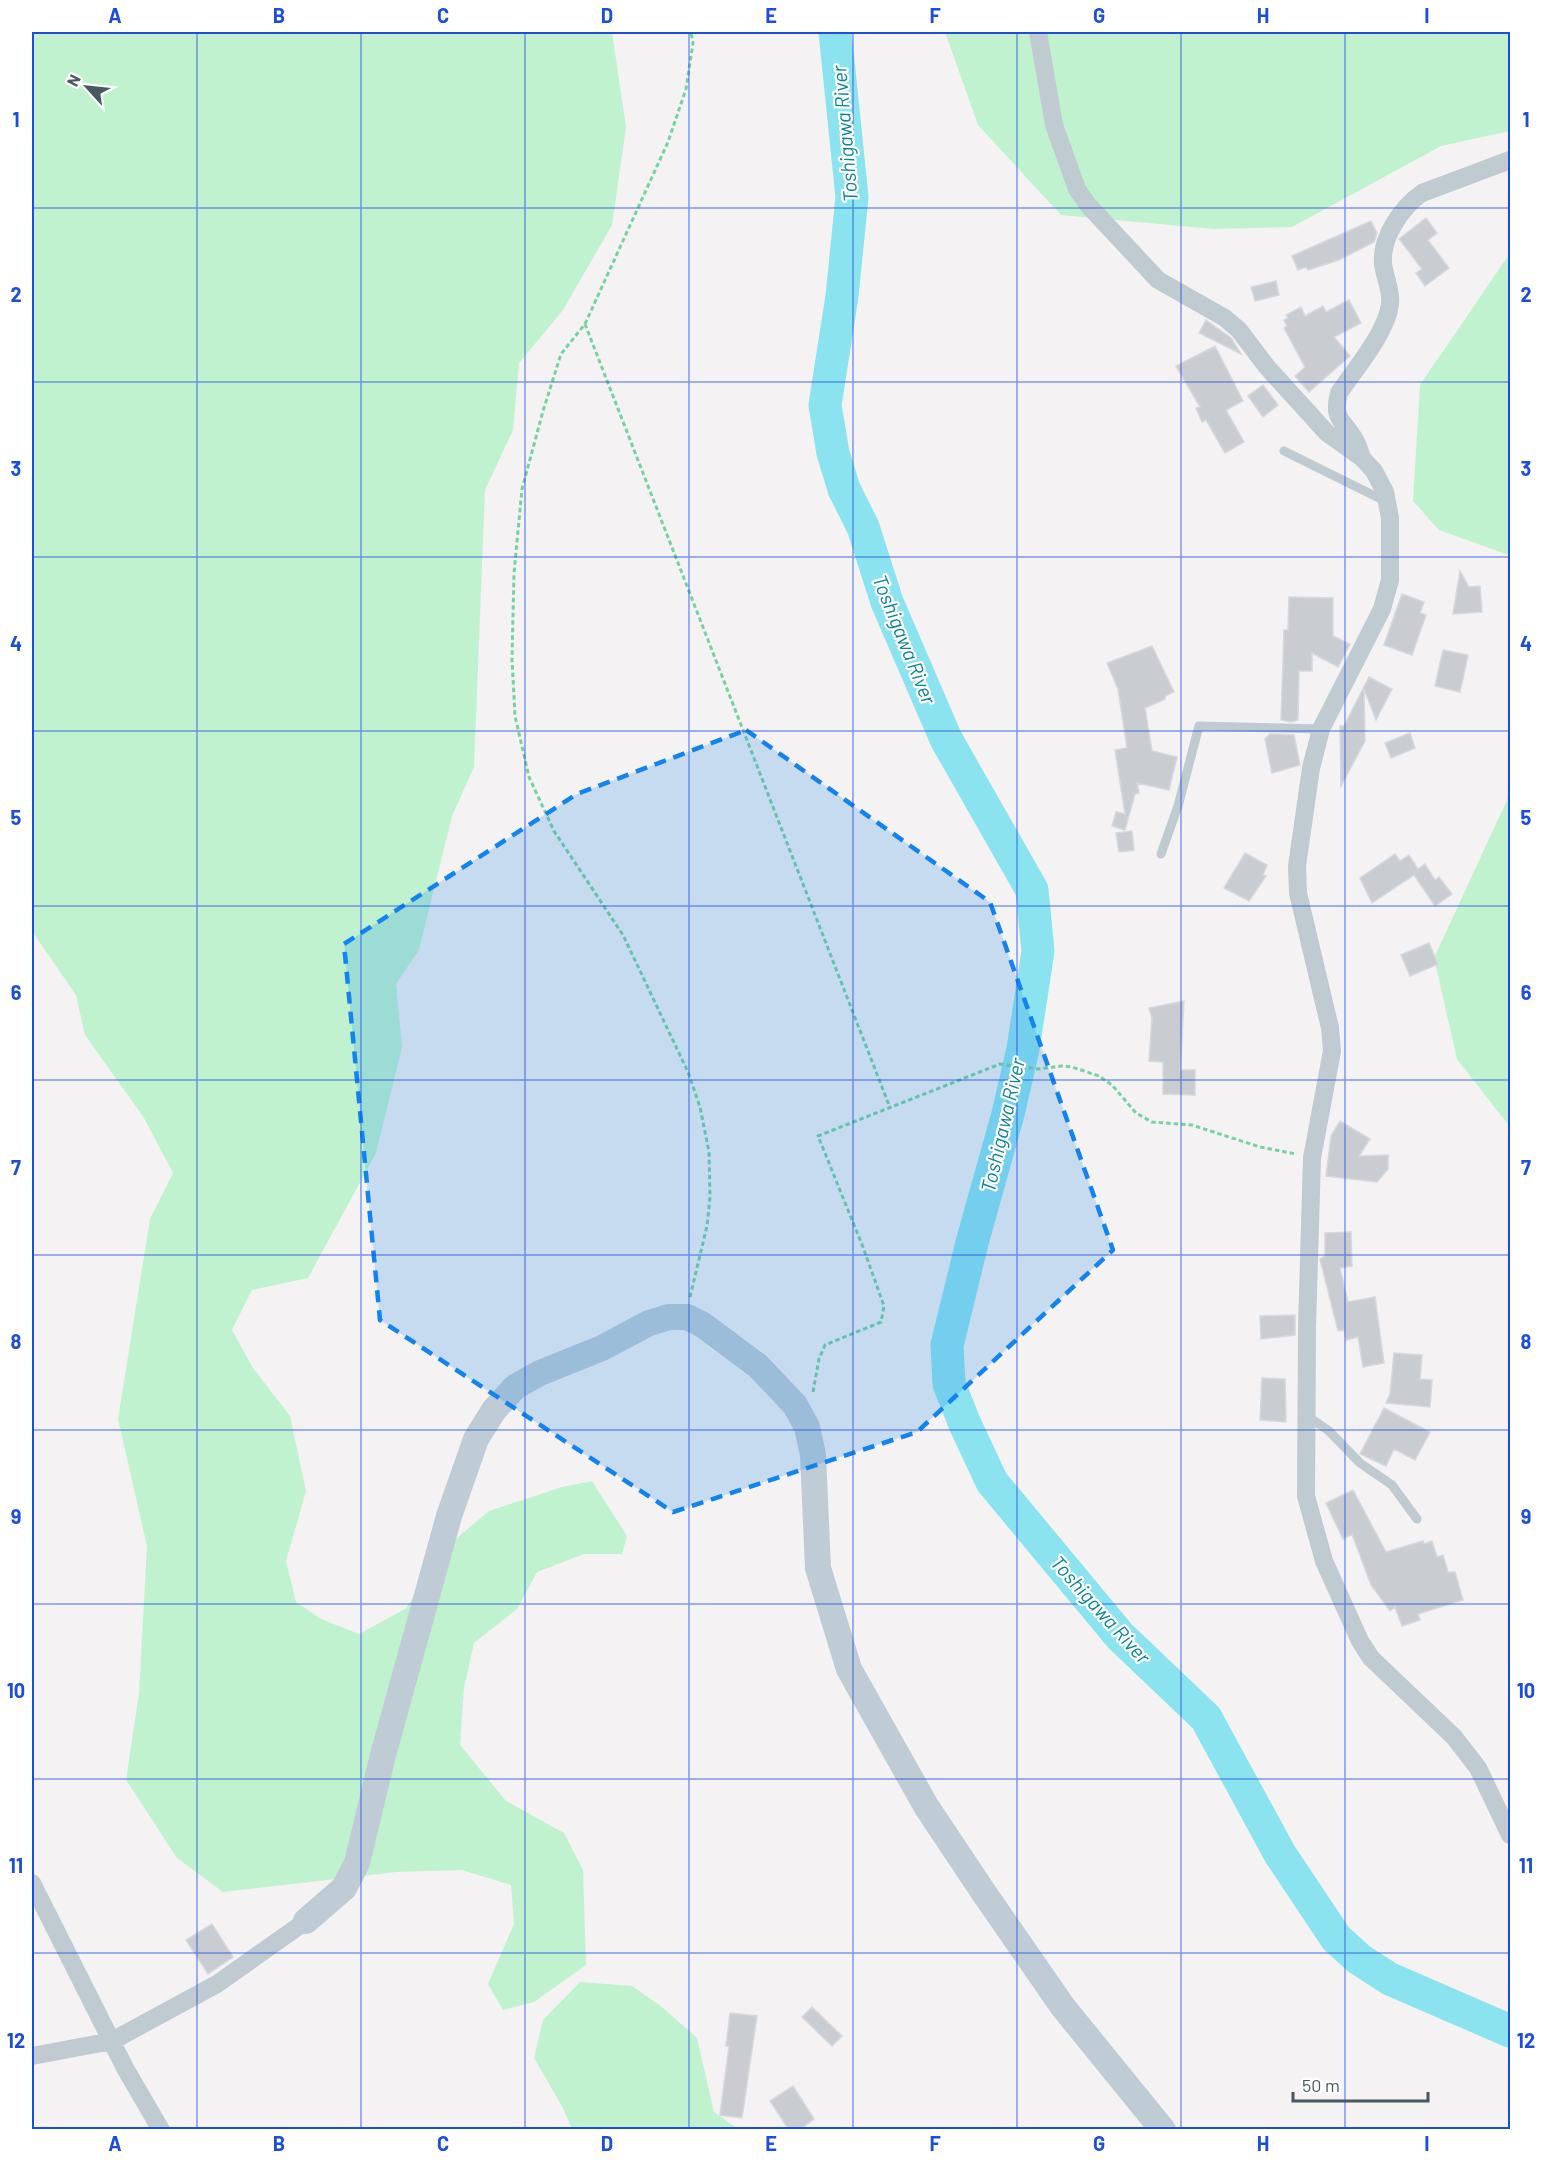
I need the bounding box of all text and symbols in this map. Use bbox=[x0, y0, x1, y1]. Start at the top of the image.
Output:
text: A bbox=[108, 3, 122, 27]
text: B bbox=[273, 3, 285, 27]
text: C bbox=[437, 3, 449, 27]
text: D bbox=[601, 3, 613, 27]
text: E bbox=[765, 3, 777, 27]
text: F bbox=[929, 3, 941, 27]
text: G bbox=[1093, 3, 1105, 27]
text: H bbox=[1257, 3, 1269, 27]
text: I bbox=[1424, 3, 1430, 27]
north arrow bbox=[57, 57, 117, 117]
water label: Toshigawa River bbox=[826, 64, 862, 203]
text: N bbox=[62, 71, 84, 89]
text: 1 bbox=[12, 107, 20, 131]
text: 1 bbox=[1522, 107, 1530, 131]
text: 2 bbox=[10, 282, 22, 306]
text: 2 bbox=[1520, 282, 1532, 306]
text: 3 bbox=[11, 456, 21, 480]
text: 3 bbox=[1521, 456, 1531, 480]
water label: Toshigawa River bbox=[868, 571, 942, 708]
text: 4 bbox=[10, 631, 22, 655]
text: 4 bbox=[1520, 631, 1532, 655]
text: 5 bbox=[11, 805, 22, 829]
text: 5 bbox=[1521, 805, 1532, 829]
text: 6 bbox=[11, 980, 22, 1004]
text: 6 bbox=[1521, 980, 1532, 1004]
water label: Toshigawa River bbox=[975, 1055, 1029, 1194]
text: 7 bbox=[11, 1155, 21, 1179]
text: 7 bbox=[1521, 1155, 1531, 1179]
text: 8 bbox=[11, 1329, 22, 1353]
text: 8 bbox=[1521, 1329, 1532, 1353]
text: 9 bbox=[11, 1504, 21, 1528]
text: 9 bbox=[1521, 1504, 1531, 1528]
water label: Toshigawa River bbox=[1046, 1550, 1156, 1669]
text: 10 bbox=[7, 1678, 25, 1702]
text: 10 bbox=[1517, 1678, 1535, 1702]
text: 11 bbox=[9, 1853, 23, 1877]
text: 11 bbox=[1519, 1853, 1533, 1877]
text: 12 bbox=[7, 2028, 25, 2052]
text: 12 bbox=[1517, 2028, 1535, 2052]
scale bar bbox=[1293, 2065, 1428, 2103]
text: 50 m bbox=[1302, 2074, 1340, 2096]
text: A bbox=[108, 2131, 122, 2155]
text: B bbox=[273, 2131, 285, 2155]
text: C bbox=[437, 2131, 449, 2155]
text: D bbox=[601, 2131, 613, 2155]
text: E bbox=[765, 2131, 777, 2155]
text: F bbox=[929, 2131, 941, 2155]
text: G bbox=[1093, 2131, 1105, 2155]
text: H bbox=[1257, 2131, 1269, 2155]
text: I bbox=[1424, 2131, 1430, 2155]

